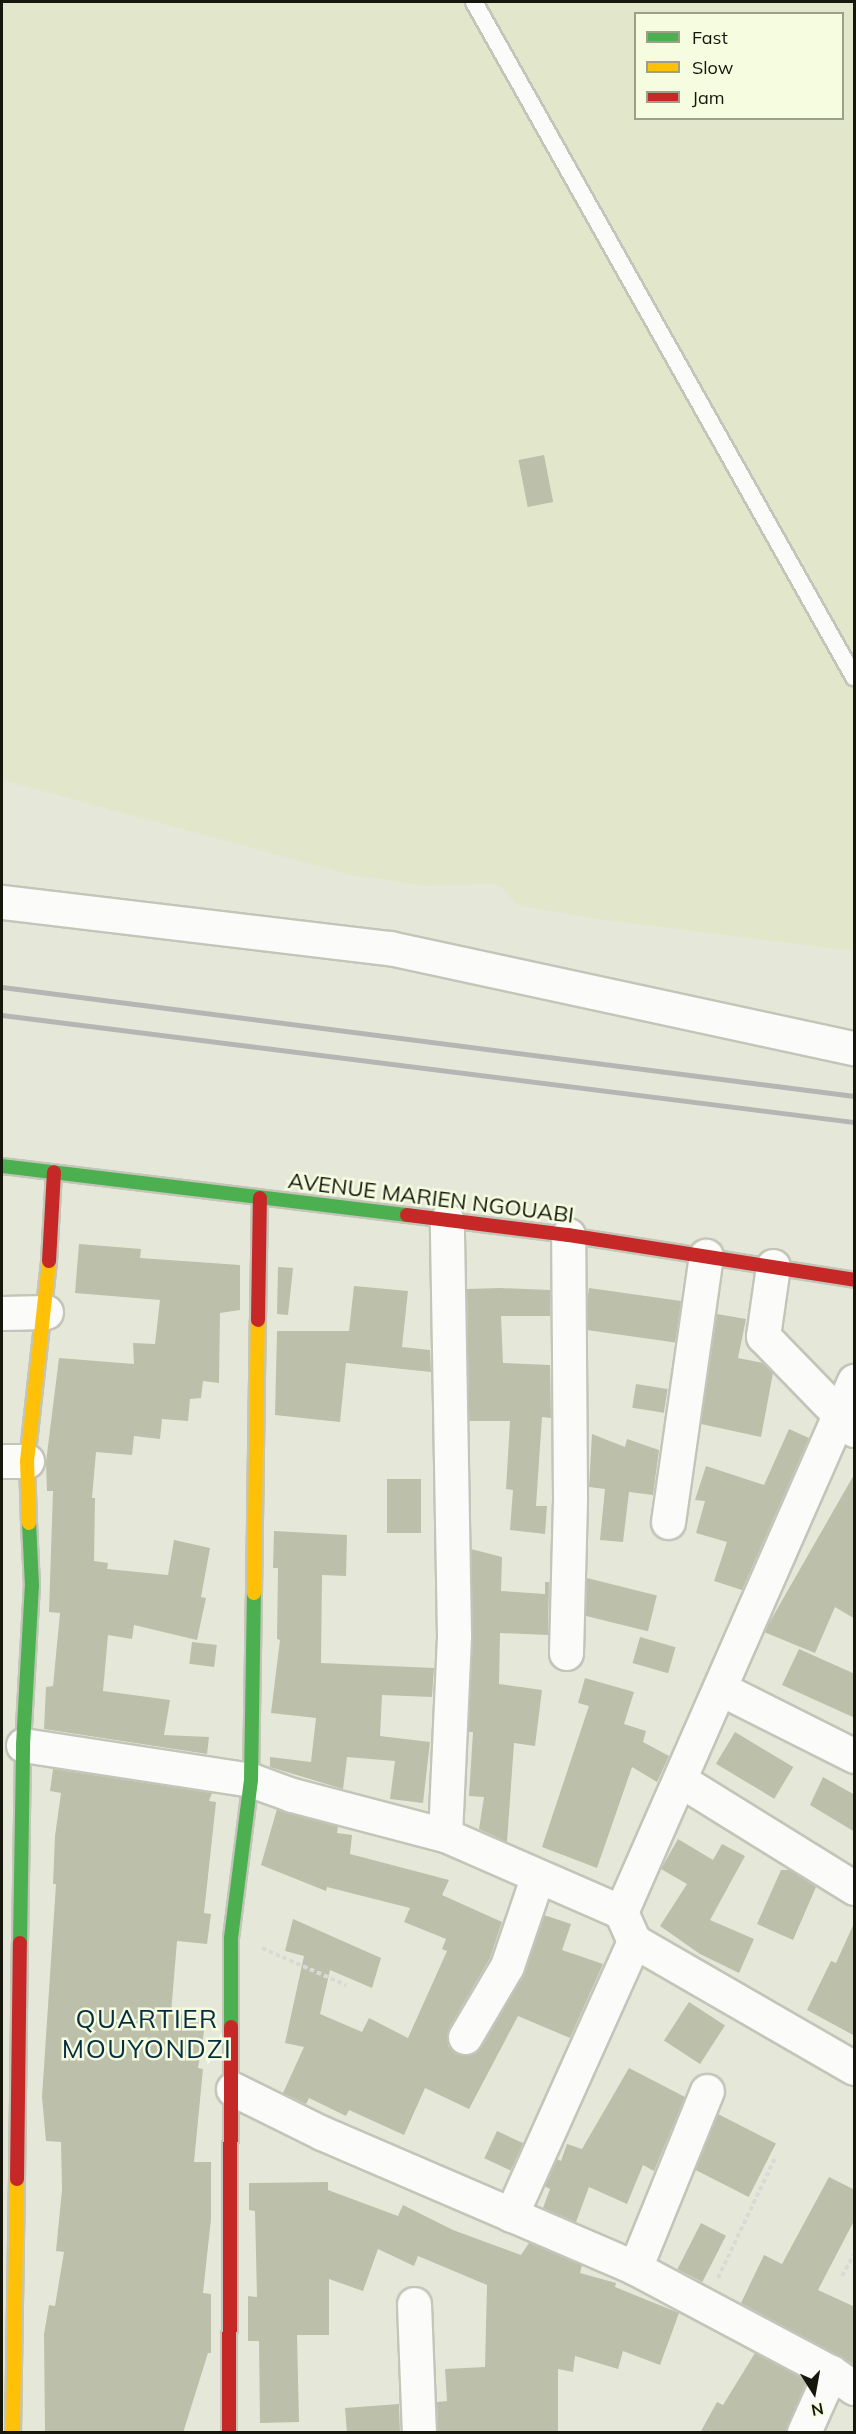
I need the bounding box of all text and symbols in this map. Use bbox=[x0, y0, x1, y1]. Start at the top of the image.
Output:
legend bbox=[634, 12, 844, 120]
text: Fast bbox=[692, 26, 728, 49]
text: Slow bbox=[692, 56, 733, 79]
text: Jam bbox=[692, 86, 725, 109]
street label: AVENUE MARIEN NGOUABI bbox=[287, 1167, 575, 1229]
district label: QUARTIER MOUYONDZI bbox=[62, 2003, 232, 2064]
north arrow bbox=[784, 2362, 844, 2422]
text: N bbox=[810, 2399, 825, 2421]

